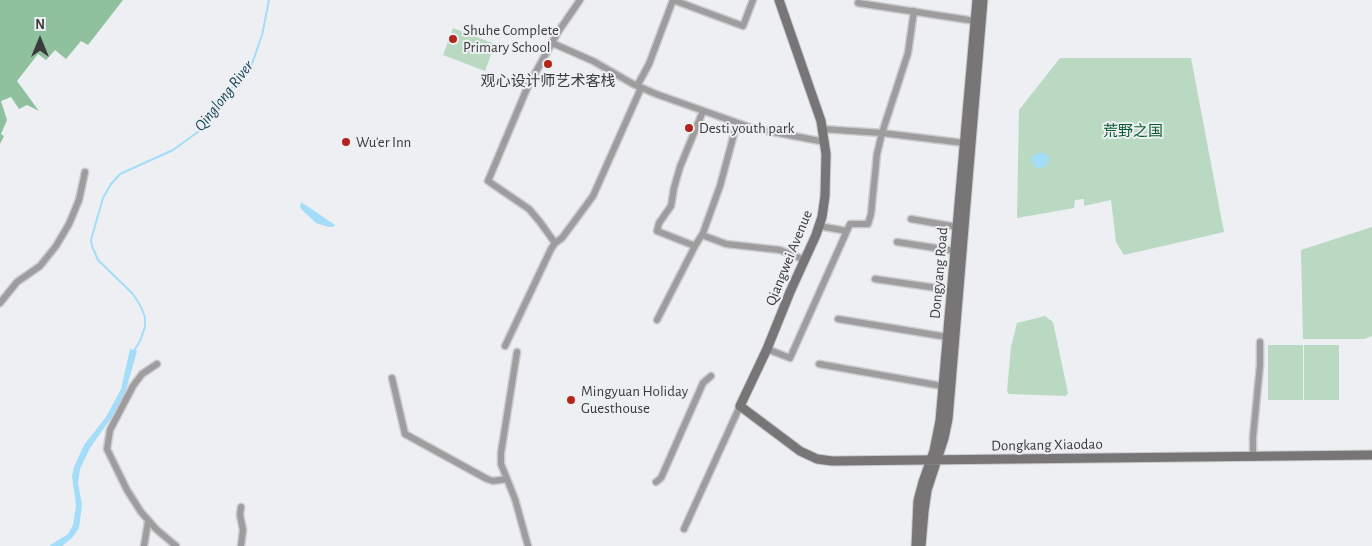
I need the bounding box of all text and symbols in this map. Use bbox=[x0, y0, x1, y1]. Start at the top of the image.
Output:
north arrow bbox=[15, 15, 65, 65]
text: N bbox=[35, 18, 45, 32]
place label: Shuhe Complete Primary School bbox=[463, 21, 559, 56]
marker: Shuhe Complete Primary School bbox=[447, 33, 459, 45]
water label: Qinglong River bbox=[190, 57, 258, 135]
marker: 观心设计师艺术客栈 bbox=[542, 58, 554, 70]
place label: 观心设计师艺术客栈 bbox=[481, 72, 615, 90]
place label: Desti youth park bbox=[699, 119, 794, 137]
marker: Desti youth park bbox=[683, 122, 695, 134]
park label: 荒野之国 bbox=[1103, 122, 1163, 140]
place label: Wu'er Inn bbox=[356, 133, 411, 151]
marker: Wu'er Inn bbox=[340, 136, 352, 148]
street label: Qiangwei Avenue bbox=[762, 207, 816, 309]
street label: Dongyang Road bbox=[926, 226, 952, 320]
place label: Mingyuan Holiday Guesthouse bbox=[581, 382, 688, 417]
marker: Mingyuan Holiday Guesthouse bbox=[565, 394, 577, 406]
street label: Dongkang Xiaodao bbox=[991, 435, 1103, 455]

